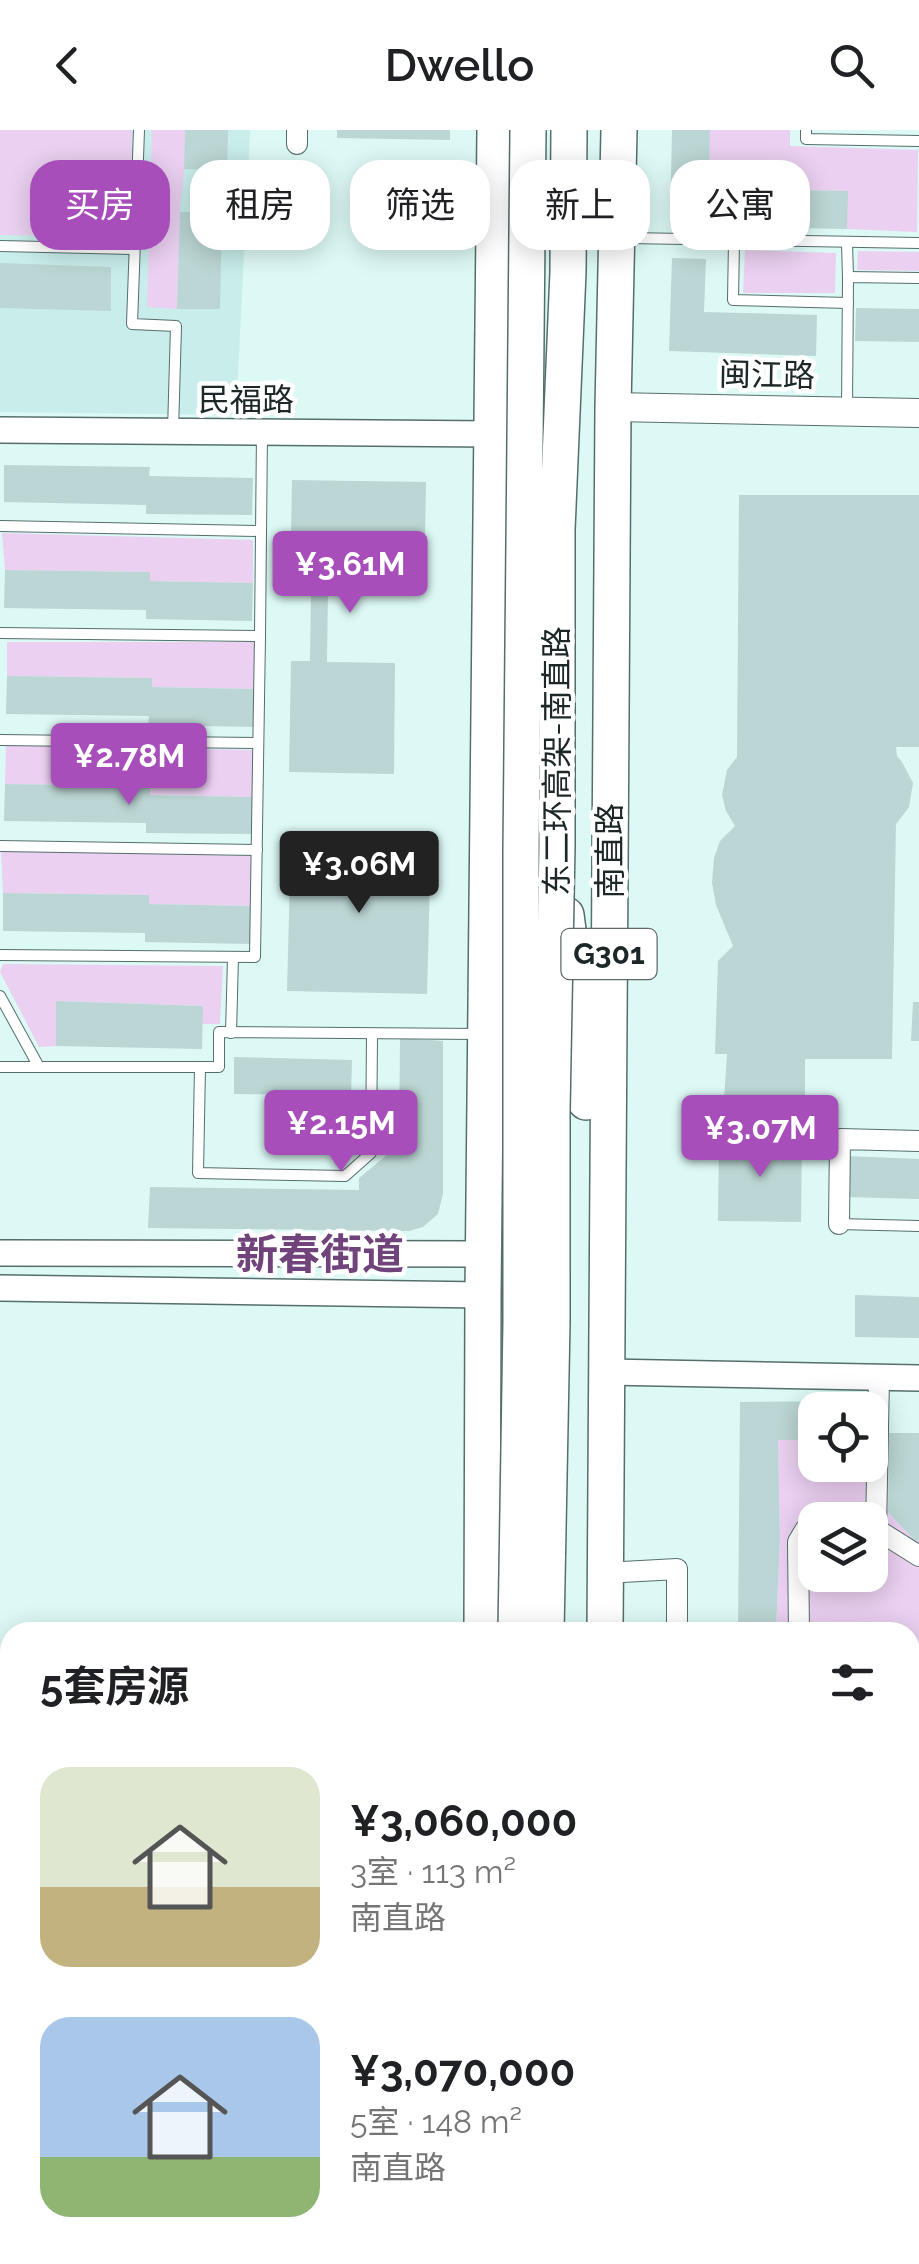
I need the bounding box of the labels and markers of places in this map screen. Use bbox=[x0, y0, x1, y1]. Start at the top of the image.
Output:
pin: ¥3.61M bbox=[269, 531, 431, 616]
pin: ¥2.78M bbox=[48, 723, 210, 808]
pin: ¥3.06M bbox=[278, 831, 440, 916]
pin: ¥2.15M bbox=[260, 1090, 422, 1175]
pin: ¥3.07M bbox=[679, 1095, 841, 1180]

